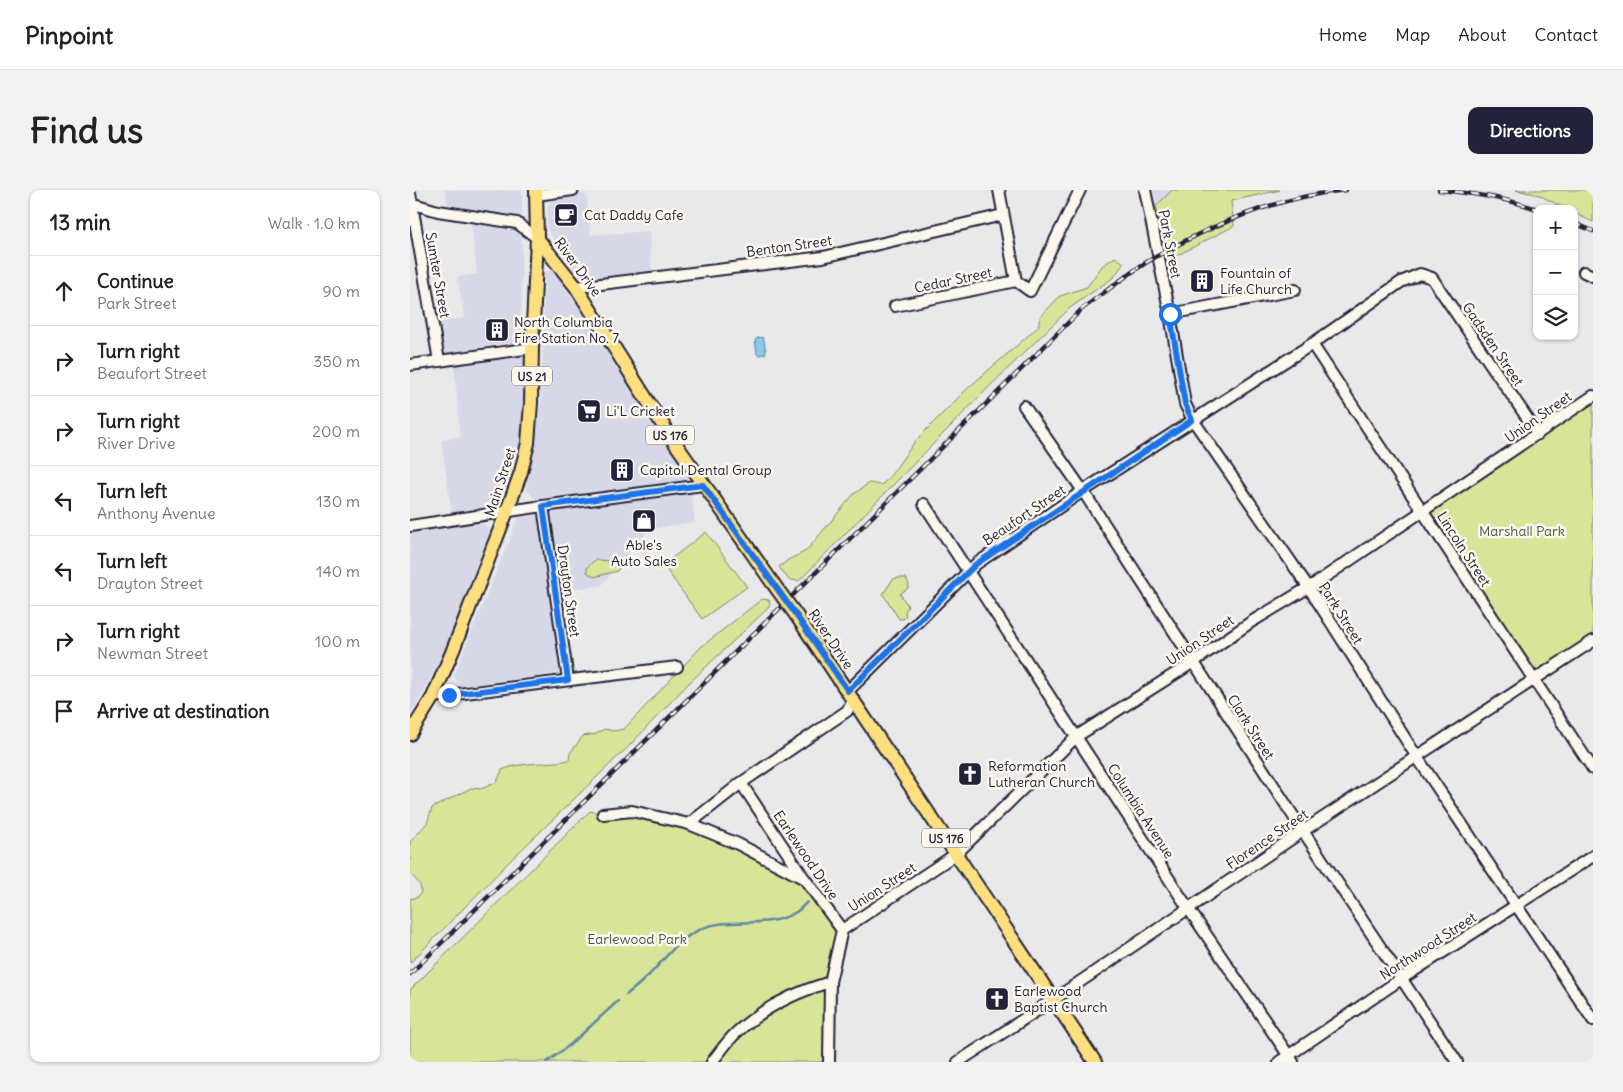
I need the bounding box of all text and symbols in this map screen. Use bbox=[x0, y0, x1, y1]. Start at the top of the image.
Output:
text: Pinpoint bbox=[25, 20, 113, 50]
text: Home bbox=[1319, 23, 1367, 46]
text: Map bbox=[1395, 23, 1430, 46]
text: About bbox=[1458, 23, 1506, 46]
text: Contact bbox=[1534, 23, 1598, 46]
button: Directions bbox=[1468, 107, 1593, 154]
text: Find us bbox=[30, 108, 143, 152]
cafe icon: Cat Daddy Cafe bbox=[553, 202, 579, 228]
map controls bbox=[1533, 205, 1578, 340]
button: + bbox=[1533, 205, 1578, 250]
place label: Cat Daddy Cafe bbox=[584, 206, 684, 224]
street label: Park Street bbox=[1155, 208, 1186, 280]
text: 13 min bbox=[50, 209, 111, 236]
text: Walk · 1.0 km bbox=[268, 213, 360, 233]
street label: Sumter Street bbox=[422, 231, 454, 319]
street label: Benton Street bbox=[745, 231, 833, 261]
street label: River Drive bbox=[551, 234, 605, 300]
button: − bbox=[1533, 250, 1578, 295]
street label: Cedar Street bbox=[912, 263, 994, 297]
place label: Fountain of Life Church bbox=[1220, 264, 1292, 298]
building icon: Fountain of Life Church bbox=[1189, 268, 1215, 294]
text: Continue bbox=[97, 269, 174, 293]
icon: ahead bbox=[50, 277, 78, 305]
text: 90 m bbox=[322, 281, 360, 301]
text: Park Street bbox=[97, 293, 177, 313]
button: layers bbox=[1533, 295, 1578, 340]
street label: Gadsden Street bbox=[1458, 299, 1528, 390]
route start bbox=[1159, 303, 1182, 326]
place label: North Columbia Fire Station No. 7 bbox=[514, 313, 619, 347]
building icon: North Columbia Fire Station No. 7 bbox=[484, 317, 510, 343]
text: Turn right bbox=[97, 339, 180, 363]
icon: right bbox=[50, 347, 78, 375]
text: 350 m bbox=[313, 351, 360, 371]
text: Beaufort Street bbox=[97, 363, 207, 383]
road number: US 21 bbox=[512, 367, 552, 386]
street label: Union Street bbox=[1501, 387, 1575, 447]
supermarket icon: Li'L Cricket bbox=[576, 398, 602, 424]
place label: Li'L Cricket bbox=[606, 402, 675, 420]
text: Turn right bbox=[97, 409, 180, 433]
icon: right bbox=[50, 417, 78, 445]
text: 200 m bbox=[312, 421, 360, 441]
road number: US 176 bbox=[646, 426, 694, 444]
text: River Drive bbox=[97, 433, 175, 453]
street label: Main Street bbox=[480, 445, 520, 519]
building icon: Capitol Dental Group bbox=[609, 457, 635, 483]
place label: Capitol Dental Group bbox=[640, 461, 772, 479]
text: Turn left bbox=[97, 479, 167, 503]
street label: Beaufort Street bbox=[979, 480, 1069, 549]
icon: left bbox=[50, 487, 78, 515]
text: 130 m bbox=[316, 491, 360, 511]
text: Anthony Avenue bbox=[97, 503, 216, 523]
shop icon: Able's Auto Sales bbox=[631, 508, 657, 534]
street label: Lincoln Street bbox=[1433, 508, 1495, 590]
park label: Marshall Park bbox=[1479, 522, 1565, 540]
place label: Able's Auto Sales bbox=[611, 536, 677, 570]
street label: Drayton Street bbox=[554, 544, 584, 638]
text: Turn left bbox=[97, 549, 167, 573]
icon: left bbox=[50, 557, 78, 585]
text: 140 m bbox=[316, 561, 360, 581]
text: Drayton Street bbox=[97, 573, 203, 593]
street label: Park Street bbox=[1315, 579, 1367, 648]
street label: River Drive bbox=[804, 606, 858, 672]
street label: Union Street bbox=[1163, 611, 1237, 669]
text: Turn right bbox=[97, 619, 180, 643]
icon: right bbox=[50, 627, 78, 655]
text: 100 m bbox=[315, 631, 360, 651]
text: Newman Street bbox=[97, 643, 208, 663]
route end bbox=[438, 684, 461, 707]
street label: Clark Street bbox=[1223, 691, 1279, 763]
icon: arrive bbox=[50, 697, 78, 725]
text: Arrive at destination bbox=[97, 699, 270, 723]
place label: Reformation Lutheran Church bbox=[988, 757, 1095, 791]
street label: Columbia Avenue bbox=[1104, 760, 1178, 862]
church icon: Reformation Lutheran Church bbox=[957, 761, 983, 787]
street label: Florence Street bbox=[1223, 805, 1312, 873]
street label: Earlewood Drive bbox=[770, 807, 842, 903]
road number: US 176 bbox=[922, 828, 970, 848]
street label: Union Street bbox=[845, 858, 920, 916]
street label: Northwood Street bbox=[1376, 908, 1480, 984]
park label: Earlewood Park bbox=[587, 930, 687, 948]
place label: Earlewood Baptist Church bbox=[1014, 982, 1108, 1016]
church icon: Earlewood Baptist Church bbox=[984, 986, 1010, 1012]

